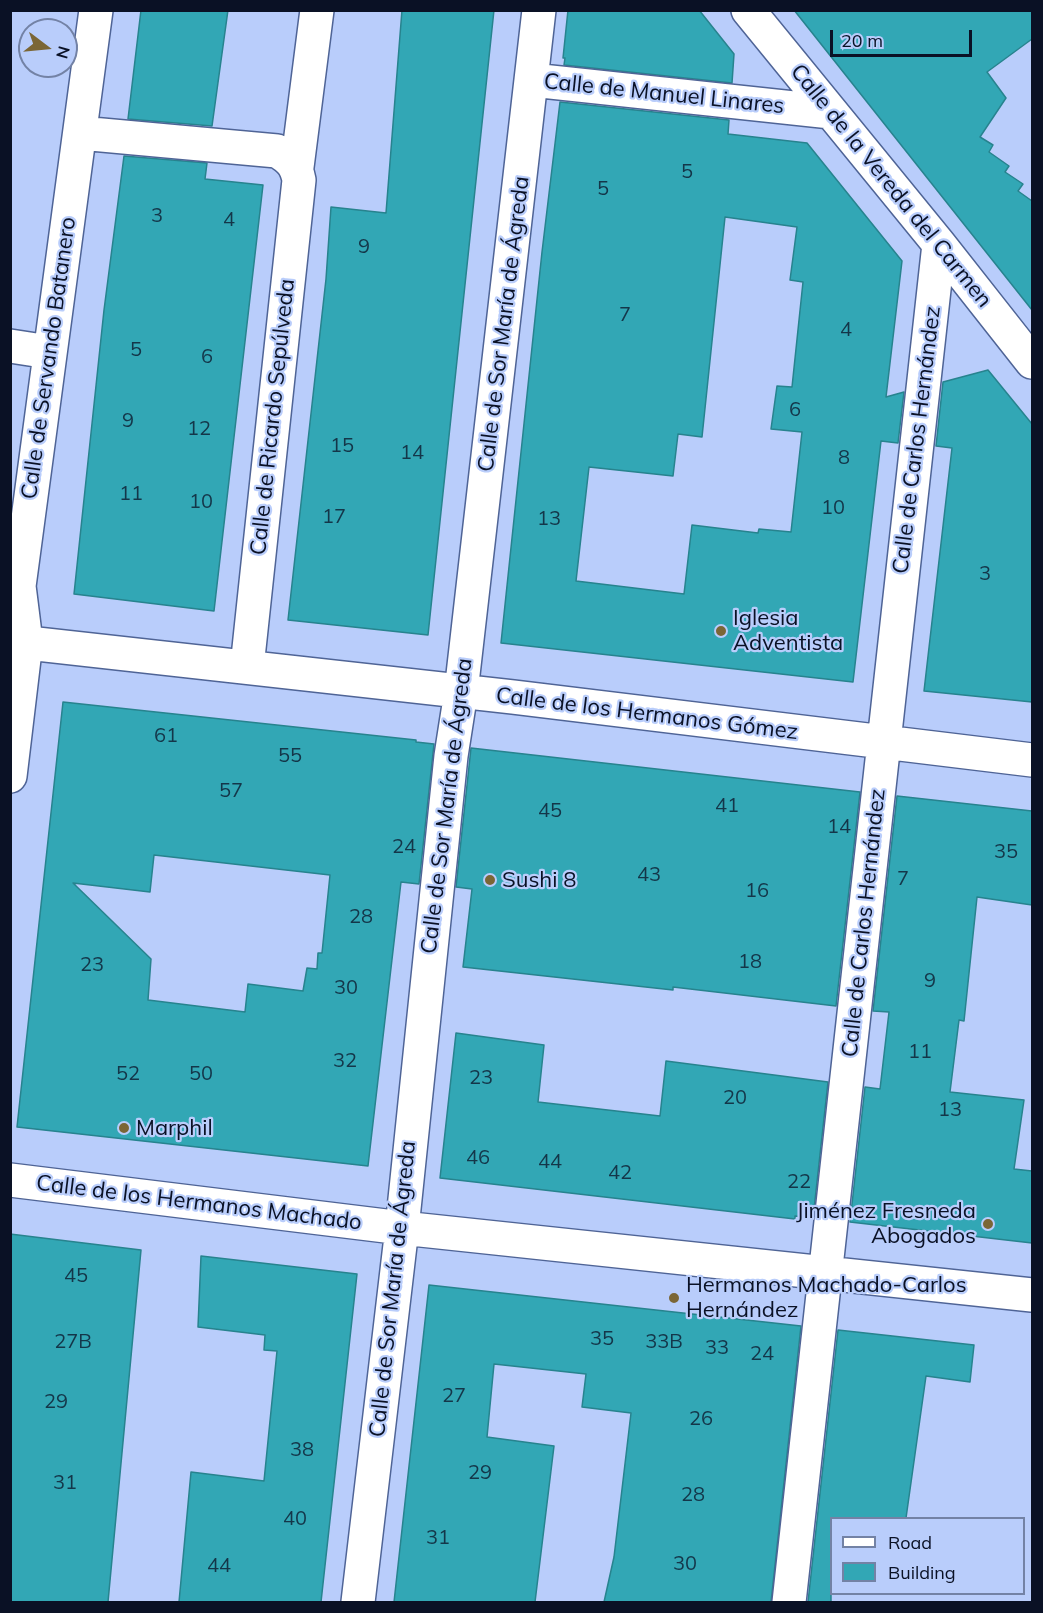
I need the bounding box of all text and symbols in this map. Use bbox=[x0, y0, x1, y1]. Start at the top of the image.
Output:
north arrow bbox=[18, 18, 78, 78]
scale bar bbox=[833, 18, 976, 56]
text: 20 m bbox=[841, 29, 883, 52]
text: N bbox=[52, 44, 75, 61]
street label: Calle de la Vereda del Carmen bbox=[785, 59, 997, 313]
street label: Calle de Manuel Linares bbox=[542, 68, 786, 120]
house number: 5 bbox=[681, 160, 693, 184]
street label: Calle de Sor María de Ágreda bbox=[473, 175, 535, 473]
house number: 5 bbox=[597, 177, 609, 201]
house number: 3 bbox=[151, 204, 163, 228]
house number: 4 bbox=[223, 208, 235, 232]
street label: Calle de Servando Batanero bbox=[16, 215, 82, 501]
house number: 9 bbox=[358, 235, 370, 259]
street label: Calle de Ricardo Sepúlveda bbox=[245, 278, 301, 556]
house number: 7 bbox=[619, 303, 631, 327]
street label: Calle de Carlos Hernández bbox=[887, 305, 947, 575]
house number: 4 bbox=[840, 318, 852, 342]
house number: 5 bbox=[130, 338, 142, 362]
house number: 6 bbox=[201, 345, 213, 369]
house number: 6 bbox=[789, 398, 801, 422]
house number: 9 bbox=[122, 409, 134, 433]
house number: 12 bbox=[187, 417, 211, 441]
house number: 15 bbox=[330, 434, 354, 458]
house number: 14 bbox=[400, 441, 424, 465]
house number: 8 bbox=[838, 446, 850, 470]
house number: 11 bbox=[119, 482, 143, 506]
house number: 10 bbox=[189, 490, 213, 514]
house number: 10 bbox=[821, 496, 845, 520]
house number: 17 bbox=[322, 505, 346, 529]
house number: 13 bbox=[537, 507, 561, 531]
house number: 3 bbox=[979, 562, 991, 586]
place label: Iglesia Adventista bbox=[733, 605, 843, 656]
marker: Iglesia Adventista bbox=[714, 624, 728, 638]
street label: Calle de Sor María de Ágreda bbox=[416, 657, 478, 955]
street label: Calle de los Hermanos Gómez bbox=[494, 682, 800, 746]
house number: 61 bbox=[154, 724, 178, 748]
house number: 55 bbox=[278, 744, 302, 768]
house number: 57 bbox=[219, 779, 243, 803]
street label: Calle de Carlos Hernández bbox=[837, 788, 891, 1058]
house number: 41 bbox=[715, 794, 739, 818]
house number: 45 bbox=[538, 799, 562, 823]
house number: 14 bbox=[827, 815, 851, 839]
house number: 24 bbox=[392, 835, 416, 859]
house number: 35 bbox=[994, 840, 1018, 864]
house number: 43 bbox=[637, 863, 661, 887]
place label: Sushi 8 bbox=[502, 867, 576, 893]
house number: 7 bbox=[897, 867, 909, 891]
marker: Sushi 8 bbox=[483, 873, 497, 887]
house number: 16 bbox=[745, 879, 769, 903]
house number: 28 bbox=[349, 905, 373, 929]
house number: 18 bbox=[738, 950, 762, 974]
house number: 23 bbox=[80, 953, 104, 977]
house number: 9 bbox=[924, 969, 936, 993]
house number: 30 bbox=[334, 976, 358, 1000]
house number: 11 bbox=[908, 1040, 932, 1064]
house number: 32 bbox=[333, 1049, 357, 1073]
house number: 52 bbox=[116, 1062, 140, 1086]
house number: 50 bbox=[189, 1062, 213, 1086]
house number: 23 bbox=[469, 1066, 493, 1090]
house number: 20 bbox=[723, 1086, 747, 1110]
house number: 13 bbox=[938, 1098, 962, 1122]
place label: Marphil bbox=[136, 1115, 213, 1141]
marker: Marphil bbox=[117, 1121, 131, 1135]
street label: Calle de Sor María de Ágreda bbox=[364, 1140, 422, 1438]
house number: 46 bbox=[466, 1146, 490, 1170]
house number: 44 bbox=[538, 1150, 562, 1174]
house number: 42 bbox=[608, 1161, 632, 1185]
street label: Calle de los Hermanos Machado bbox=[35, 1170, 363, 1236]
house number: 22 bbox=[787, 1170, 811, 1194]
place label: Jiménez Fresneda Abogados bbox=[796, 1198, 976, 1250]
marker: Jiménez Fresneda Abogados bbox=[981, 1217, 995, 1231]
house number: 45 bbox=[64, 1264, 88, 1288]
place label: Hermanos Machado-Carlos Hernández bbox=[686, 1272, 967, 1324]
marker: Hermanos Machado-Carlos Hernández bbox=[667, 1291, 681, 1305]
house number: 35 bbox=[590, 1327, 614, 1351]
house number: 27B bbox=[54, 1330, 92, 1354]
house number: 33B bbox=[645, 1330, 683, 1354]
house number: 33 bbox=[705, 1336, 729, 1360]
house number: 24 bbox=[750, 1342, 774, 1366]
house number: 27 bbox=[442, 1384, 466, 1408]
house number: 29 bbox=[44, 1390, 68, 1414]
house number: 26 bbox=[689, 1407, 713, 1431]
house number: 38 bbox=[290, 1438, 314, 1462]
house number: 29 bbox=[468, 1461, 492, 1485]
house number: 31 bbox=[53, 1471, 77, 1495]
house number: 28 bbox=[681, 1483, 705, 1507]
house number: 40 bbox=[283, 1507, 307, 1531]
legend bbox=[830, 1517, 1025, 1595]
house number: 31 bbox=[426, 1526, 450, 1550]
text: Road bbox=[888, 1531, 932, 1554]
house number: 30 bbox=[673, 1552, 697, 1576]
house number: 44 bbox=[207, 1554, 231, 1578]
text: Building bbox=[888, 1561, 956, 1584]

